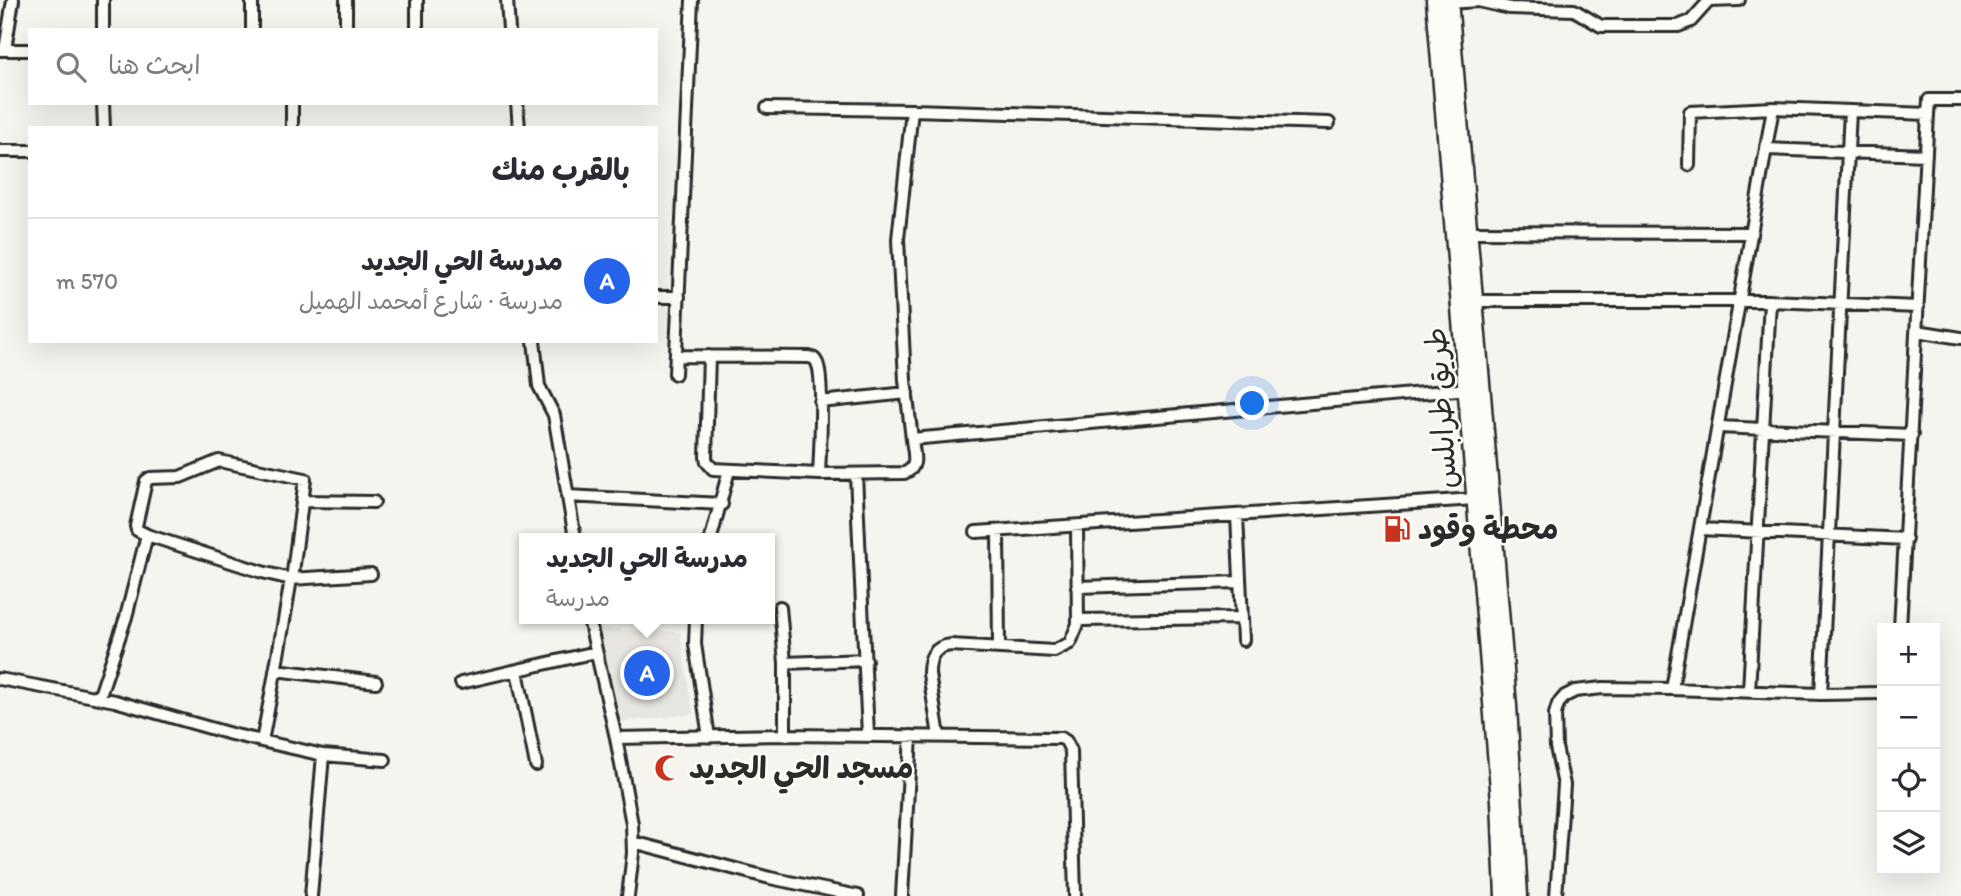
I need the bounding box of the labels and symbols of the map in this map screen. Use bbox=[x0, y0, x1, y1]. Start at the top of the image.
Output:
street label: طريق طرابلس bbox=[1416, 326, 1465, 490]
your location bbox=[1235, 386, 1269, 420]
place label: محطة وقود bbox=[1418, 510, 1558, 548]
fuel station icon: محطة وقود bbox=[1382, 514, 1412, 544]
pin: A bbox=[624, 647, 670, 699]
place label: مسجد الحي الجديد bbox=[689, 749, 913, 794]
mosque icon: مسجد الحي الجديد bbox=[653, 753, 683, 783]

